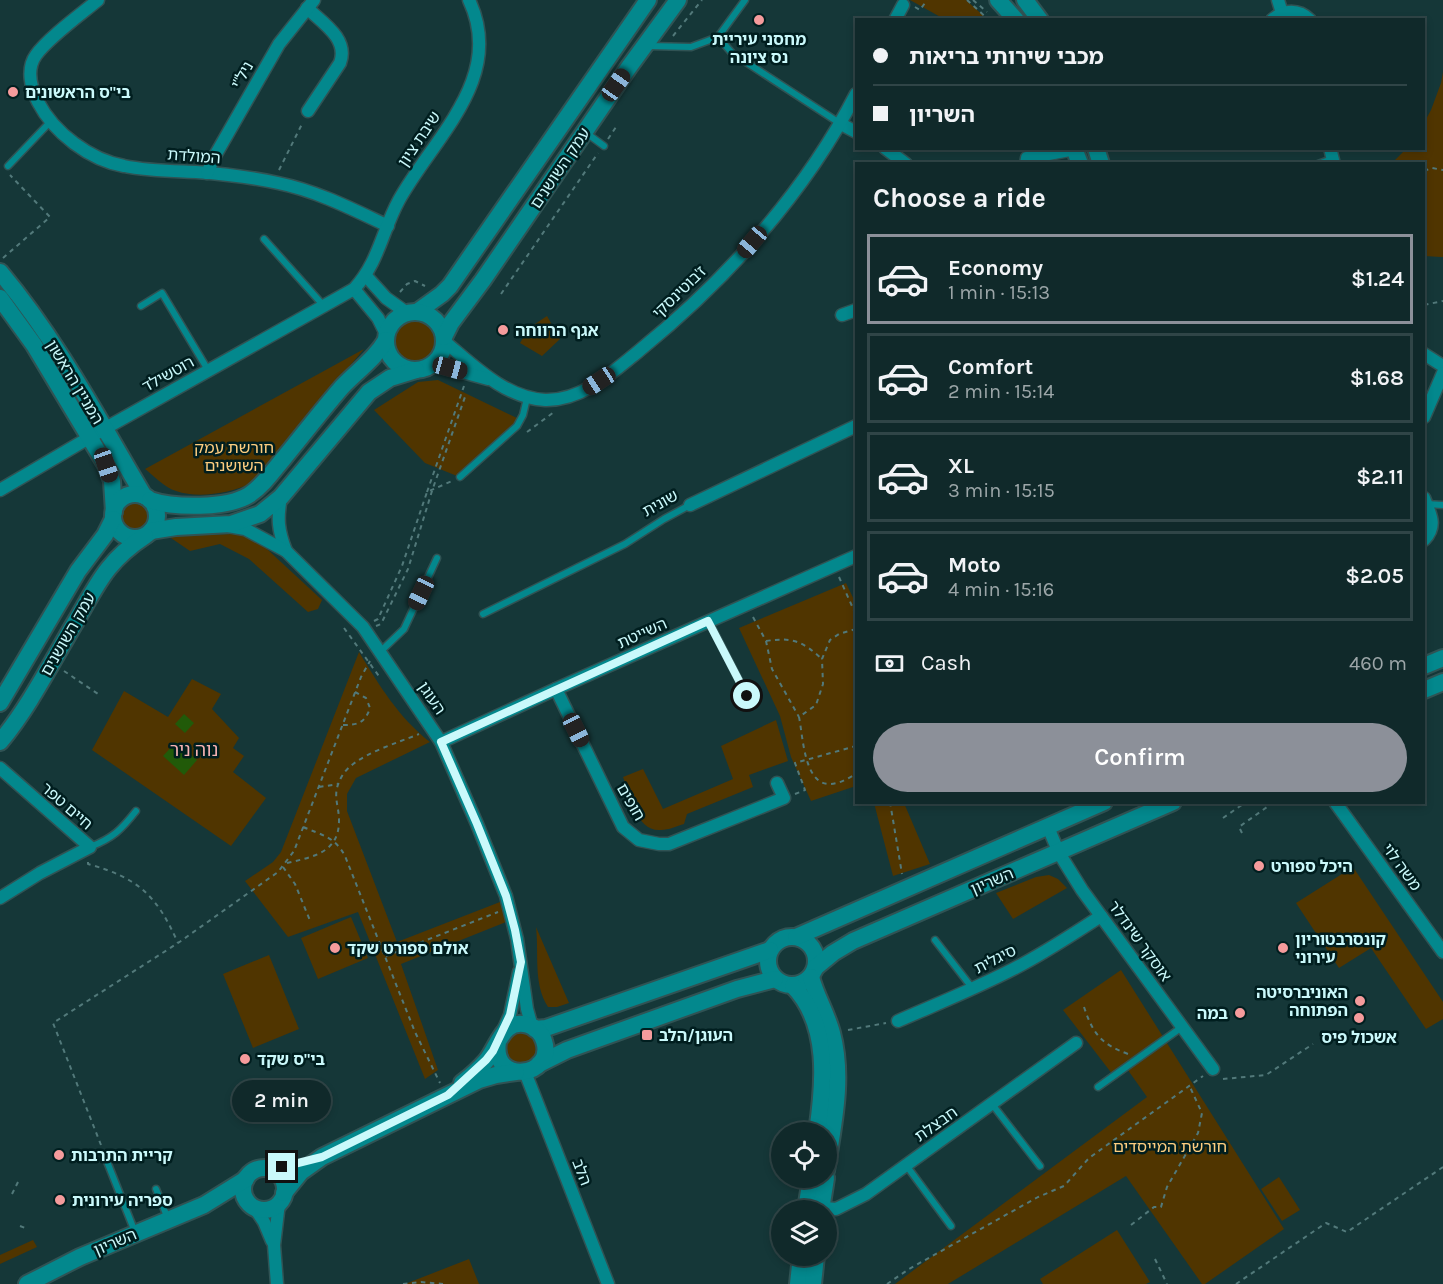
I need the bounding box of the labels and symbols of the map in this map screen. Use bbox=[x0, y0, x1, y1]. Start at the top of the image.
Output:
marker: מחסני עיריית נס ציונה bbox=[752, 13, 766, 27]
place label: מחסני עיריית נס ציונה bbox=[712, 30, 806, 67]
street label: ניל"י bbox=[227, 58, 257, 92]
car bbox=[598, 65, 634, 105]
place label: בי"ס הראשונים bbox=[25, 83, 131, 102]
marker: בי"ס הראשונים bbox=[6, 85, 20, 99]
street label: שיבת ציון bbox=[394, 108, 444, 170]
street label: עמק השושנים bbox=[526, 124, 594, 212]
street label: המולדת bbox=[167, 145, 221, 167]
car bbox=[734, 222, 770, 262]
street label: ז'בוטינסקי bbox=[648, 262, 710, 322]
place label: אגף הרווחה bbox=[515, 321, 599, 340]
marker: אגף הרווחה bbox=[496, 323, 510, 337]
street label: המניין הראשון bbox=[42, 336, 108, 428]
street label: רוטשילד bbox=[139, 352, 197, 396]
car bbox=[430, 355, 470, 381]
car bbox=[579, 364, 619, 398]
park label: חורשת עמק השושנים bbox=[194, 438, 274, 475]
car bbox=[92, 445, 120, 485]
street label: שונית bbox=[639, 486, 681, 520]
car bbox=[405, 573, 437, 613]
street label: עמק השושנים bbox=[36, 589, 100, 679]
street label: השייטת bbox=[614, 614, 670, 652]
street label: העוגן bbox=[414, 678, 450, 718]
route start bbox=[733, 682, 760, 709]
car bbox=[560, 710, 592, 750]
district label: נוה ניר bbox=[170, 739, 218, 761]
street label: חיים טפר bbox=[37, 778, 97, 834]
street label: חופים bbox=[613, 780, 649, 824]
street label: משה לוי bbox=[1378, 840, 1426, 894]
place label: היכל ספורט bbox=[1271, 857, 1353, 876]
marker: היכל ספורט bbox=[1252, 859, 1266, 873]
street label: השריון bbox=[968, 864, 1016, 898]
street label: אוסקר שינדלר bbox=[1104, 897, 1176, 985]
place label: קונסרבטוריון עירוני bbox=[1295, 930, 1387, 967]
place label: אולם ספורט שקד bbox=[347, 939, 469, 958]
street label: סיגלית bbox=[971, 940, 1019, 978]
marker: אולם ספורט שקד bbox=[328, 941, 342, 955]
marker: קונסרבטוריון עירוני bbox=[1276, 941, 1290, 955]
place label: האוניברסיטה הפתוחה bbox=[1256, 983, 1348, 1020]
marker: האוניברסיטה הפתוחה bbox=[1353, 994, 1367, 1008]
place label: במה bbox=[1197, 1004, 1228, 1023]
marker: במה bbox=[1233, 1006, 1247, 1020]
marker: אשכול פיס bbox=[1352, 1011, 1366, 1025]
place label: העוגן/הלב bbox=[659, 1026, 733, 1045]
marker: העוגן/הלב bbox=[640, 1028, 654, 1042]
place label: אשכול פיס bbox=[1321, 1028, 1397, 1047]
place label: בי"ס שקד bbox=[257, 1050, 326, 1069]
marker: בי"ס שקד bbox=[238, 1052, 252, 1066]
callout: 2 min bbox=[232, 1080, 332, 1122]
street label: חבצלת bbox=[911, 1102, 961, 1146]
park label: חורשת המייסדים bbox=[1113, 1137, 1227, 1156]
place label: קריית התרבות bbox=[71, 1146, 173, 1165]
marker: קריית התרבות bbox=[52, 1148, 66, 1162]
route end bbox=[268, 1153, 295, 1180]
street label: הלב bbox=[568, 1156, 596, 1188]
place label: ספריה עירונית bbox=[72, 1191, 173, 1210]
marker: ספריה עירונית bbox=[53, 1193, 67, 1207]
street label: השריון bbox=[91, 1225, 139, 1259]

